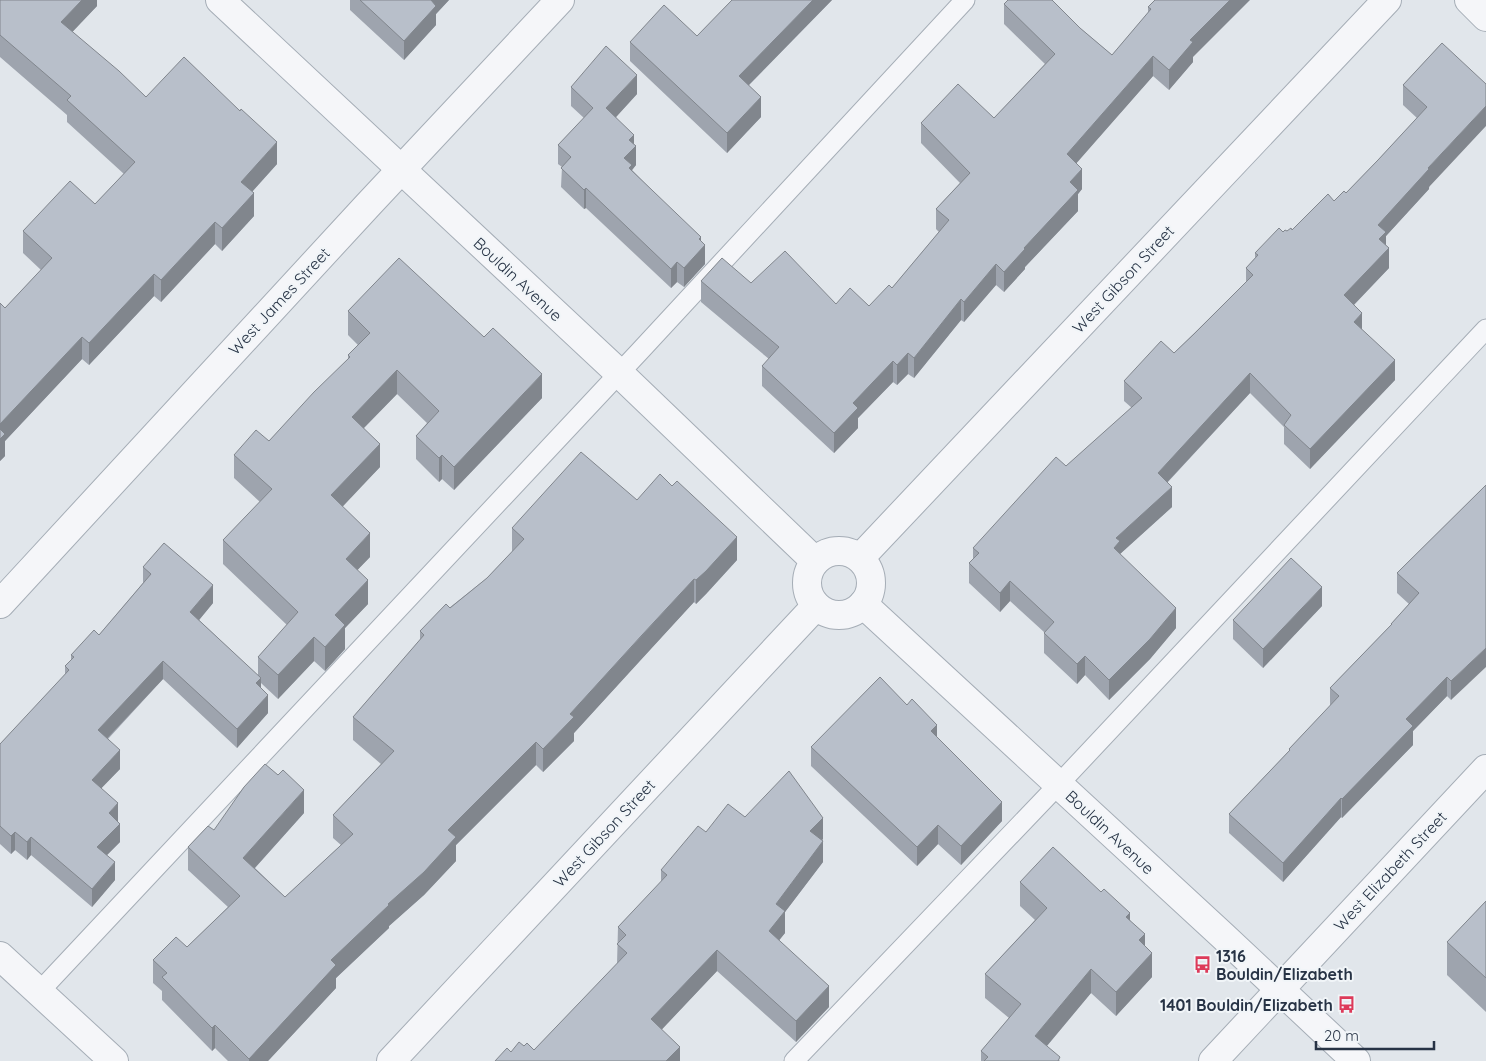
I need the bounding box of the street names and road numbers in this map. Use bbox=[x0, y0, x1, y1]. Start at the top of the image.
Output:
street label: West Gibson Street bbox=[1068, 221, 1178, 337]
street label: Bouldin Avenue bbox=[469, 233, 567, 325]
street label: West James Street bbox=[224, 243, 334, 359]
street label: West Gibson Street bbox=[549, 775, 659, 891]
street label: Bouldin Avenue bbox=[1061, 786, 1159, 878]
street label: West Elizabeth Street bbox=[1329, 807, 1451, 935]

